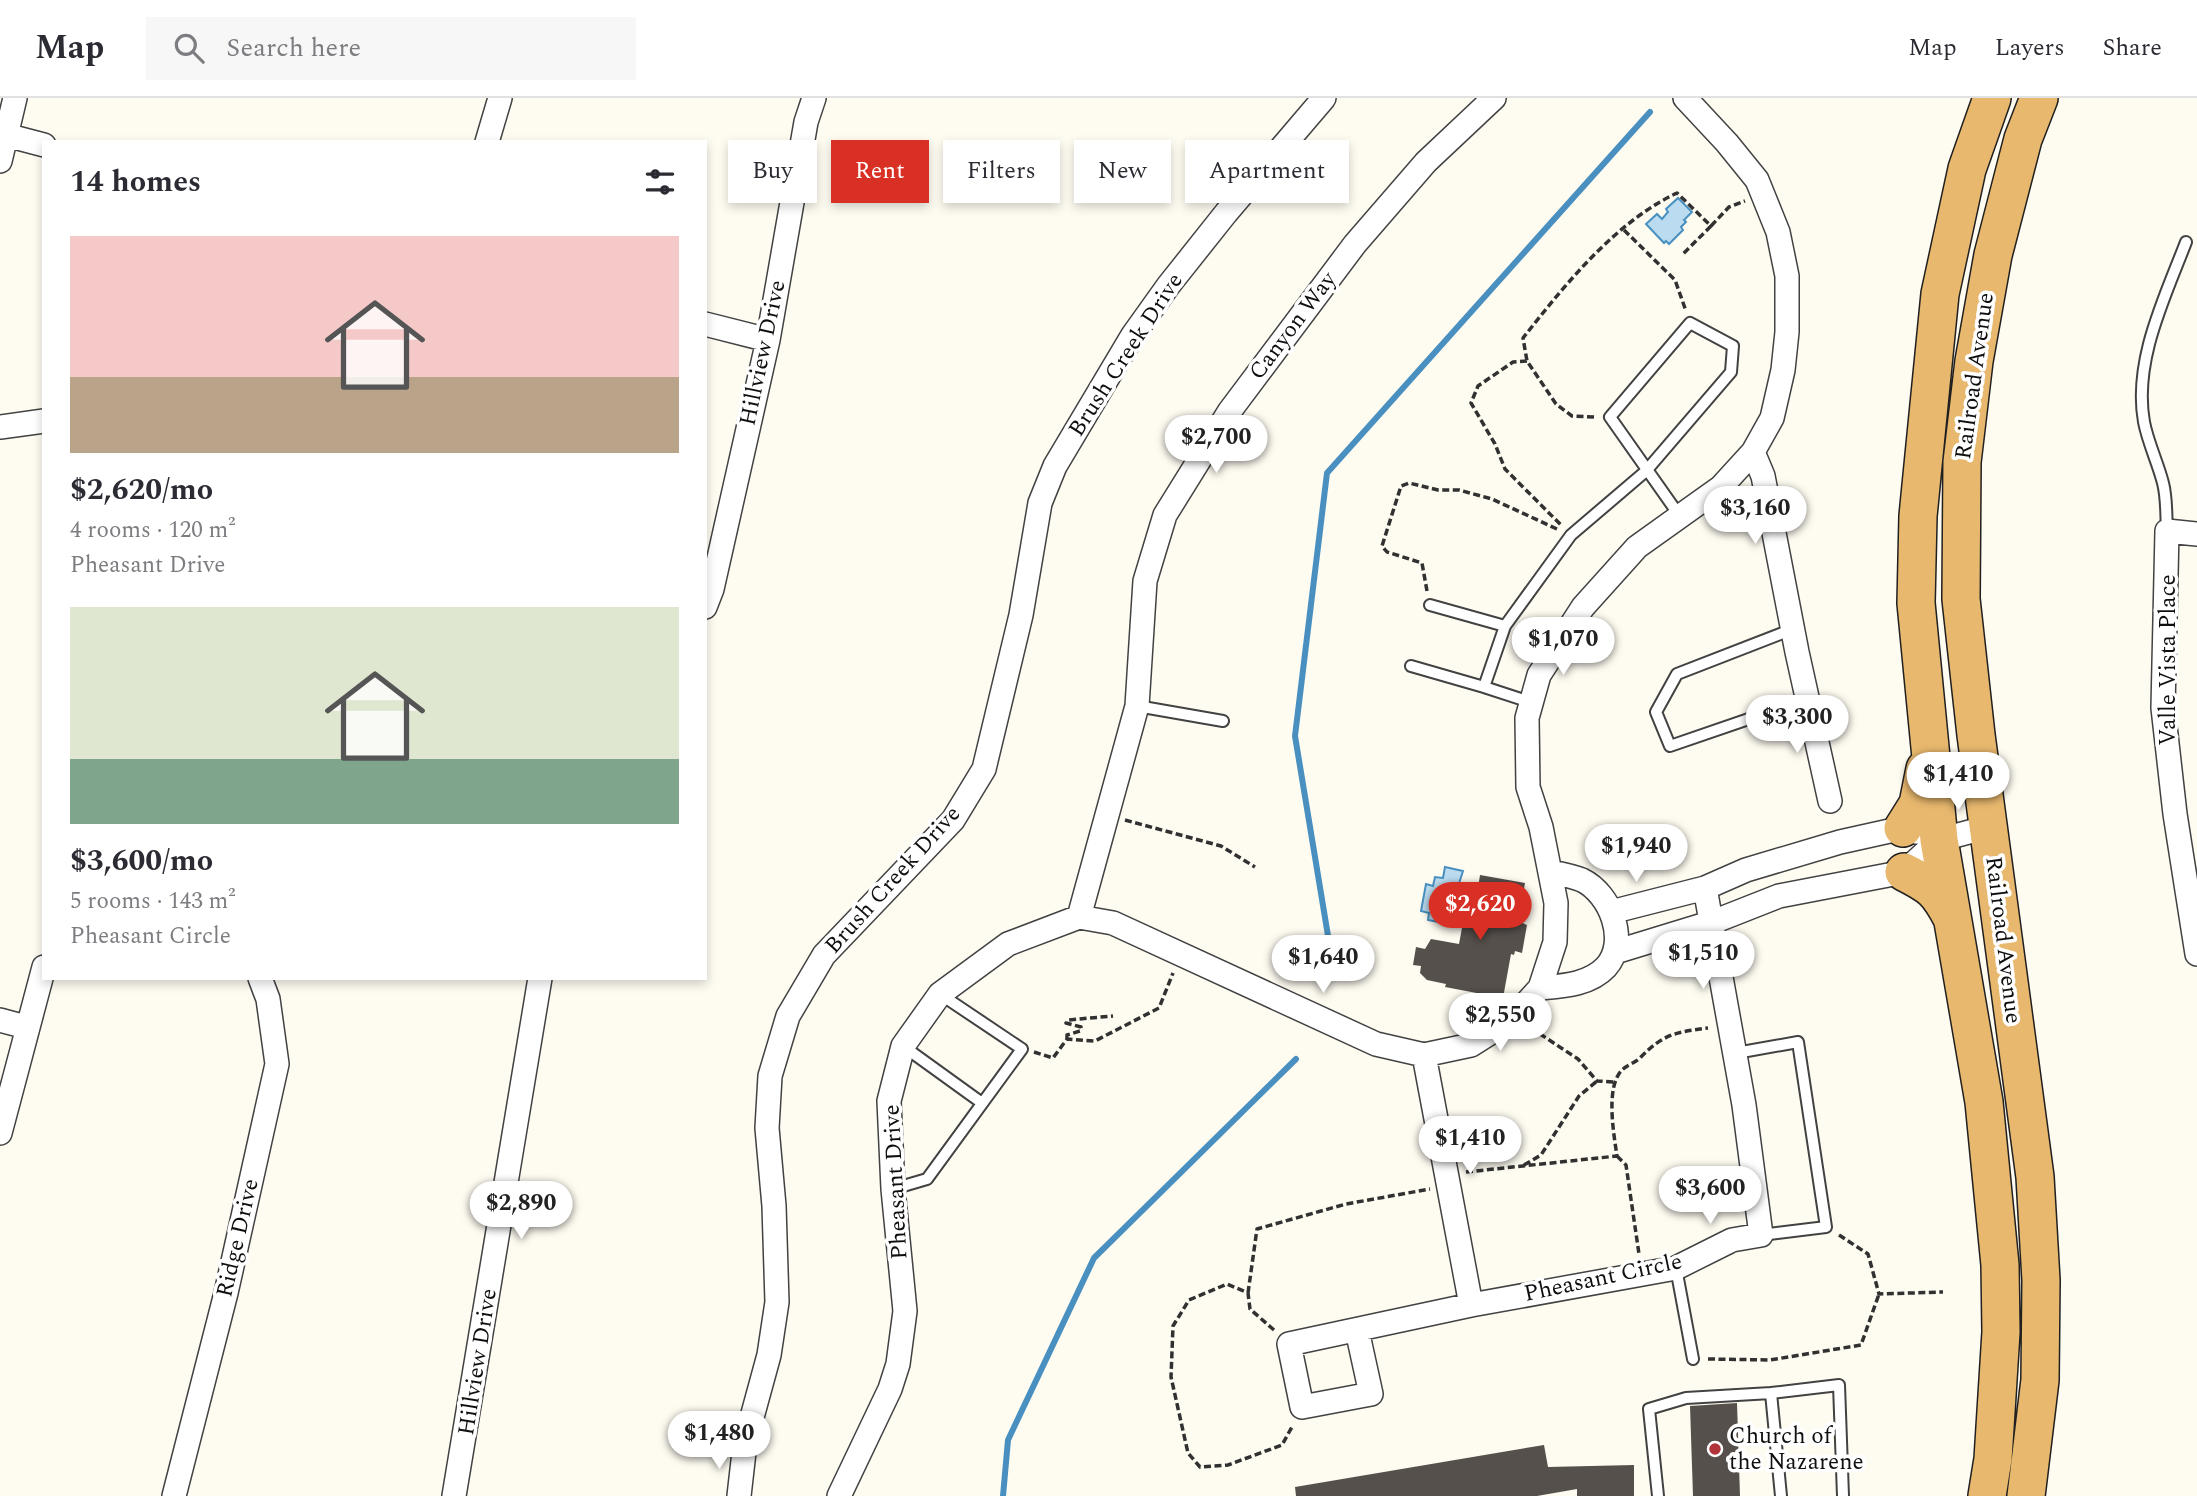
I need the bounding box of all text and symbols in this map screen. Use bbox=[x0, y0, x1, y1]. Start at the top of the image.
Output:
search box bbox=[146, 17, 636, 80]
text: Map bbox=[35, 23, 104, 73]
text: Search here bbox=[226, 28, 361, 68]
icon: search bbox=[170, 29, 208, 67]
text: Map bbox=[1908, 30, 1957, 66]
text: Layers bbox=[1995, 30, 2065, 66]
text: Share bbox=[2103, 30, 2162, 66]
chip: Buy bbox=[728, 140, 817, 203]
chip: Rent bbox=[831, 140, 929, 203]
chip: Filters bbox=[943, 140, 1060, 203]
chip: New bbox=[1074, 140, 1171, 203]
chip: Apartment bbox=[1185, 140, 1349, 203]
text: 14 homes bbox=[70, 159, 201, 205]
icon: filters bbox=[641, 163, 679, 201]
street label: Canyon Way bbox=[1241, 264, 1346, 388]
street label: Brush Creek Drive bbox=[1060, 266, 1192, 444]
street label: Hillview Drive bbox=[730, 277, 796, 429]
icon: home bbox=[312, 282, 438, 408]
street label: Railroad Avenue bbox=[1946, 290, 2004, 462]
pin: $2,700 bbox=[1159, 416, 1273, 475]
text: $2,700 bbox=[1181, 420, 1251, 455]
text: $2,620/mo bbox=[70, 467, 213, 513]
pin: $3,160 bbox=[1698, 486, 1812, 546]
text: $3,160 bbox=[1720, 491, 1790, 526]
text: 4 rooms · 120 m² bbox=[70, 513, 236, 548]
text: Pheasant Drive bbox=[70, 548, 225, 583]
street label: Valle Vista Place bbox=[2151, 574, 2186, 746]
pin: $1,070 bbox=[1506, 618, 1620, 677]
text: $1,070 bbox=[1528, 622, 1598, 657]
icon: home bbox=[312, 653, 438, 779]
pin: $3,300 bbox=[1740, 696, 1854, 755]
text: $3,300 bbox=[1762, 700, 1832, 735]
pin: $1,410 bbox=[1901, 752, 2015, 812]
text: $1,410 bbox=[1923, 757, 1993, 792]
street label: Brush Creek Drive bbox=[817, 798, 969, 962]
pin: $1,940 bbox=[1579, 824, 1693, 884]
text: $1,940 bbox=[1601, 829, 1671, 864]
text: $3,600/mo bbox=[70, 838, 213, 884]
street label: Railroad Avenue bbox=[1975, 854, 2031, 1026]
pin: $2,620 bbox=[1423, 882, 1537, 942]
text: 5 rooms · 143 m² bbox=[70, 884, 236, 919]
text: $2,620 bbox=[1445, 887, 1515, 922]
text: Pheasant Circle bbox=[70, 919, 231, 954]
pin: $1,510 bbox=[1646, 932, 1760, 991]
pin: $1,640 bbox=[1266, 936, 1380, 995]
text: $1,510 bbox=[1668, 936, 1738, 971]
text: $1,640 bbox=[1288, 940, 1358, 975]
pin: $2,550 bbox=[1443, 993, 1557, 1053]
text: $2,550 bbox=[1465, 998, 1535, 1033]
street label: Pheasant Drive bbox=[874, 1104, 918, 1260]
pin: $1,410 bbox=[1413, 1116, 1527, 1176]
text: $1,410 bbox=[1435, 1121, 1505, 1156]
pin: $3,600 bbox=[1653, 1166, 1767, 1226]
text: $3,600 bbox=[1675, 1171, 1745, 1206]
street label: Ridge Drive bbox=[207, 1175, 269, 1301]
pin: $2,890 bbox=[464, 1182, 578, 1241]
text: $2,890 bbox=[486, 1186, 556, 1221]
street label: Pheasant Circle bbox=[1521, 1244, 1685, 1312]
street label: Hillview Drive bbox=[449, 1286, 507, 1438]
pin: $1,480 bbox=[662, 1412, 776, 1471]
text: $1,480 bbox=[684, 1416, 754, 1451]
place label: Church of the Nazarene bbox=[1729, 1419, 1864, 1480]
marker: Church of the Nazarene bbox=[1707, 1441, 1723, 1457]

